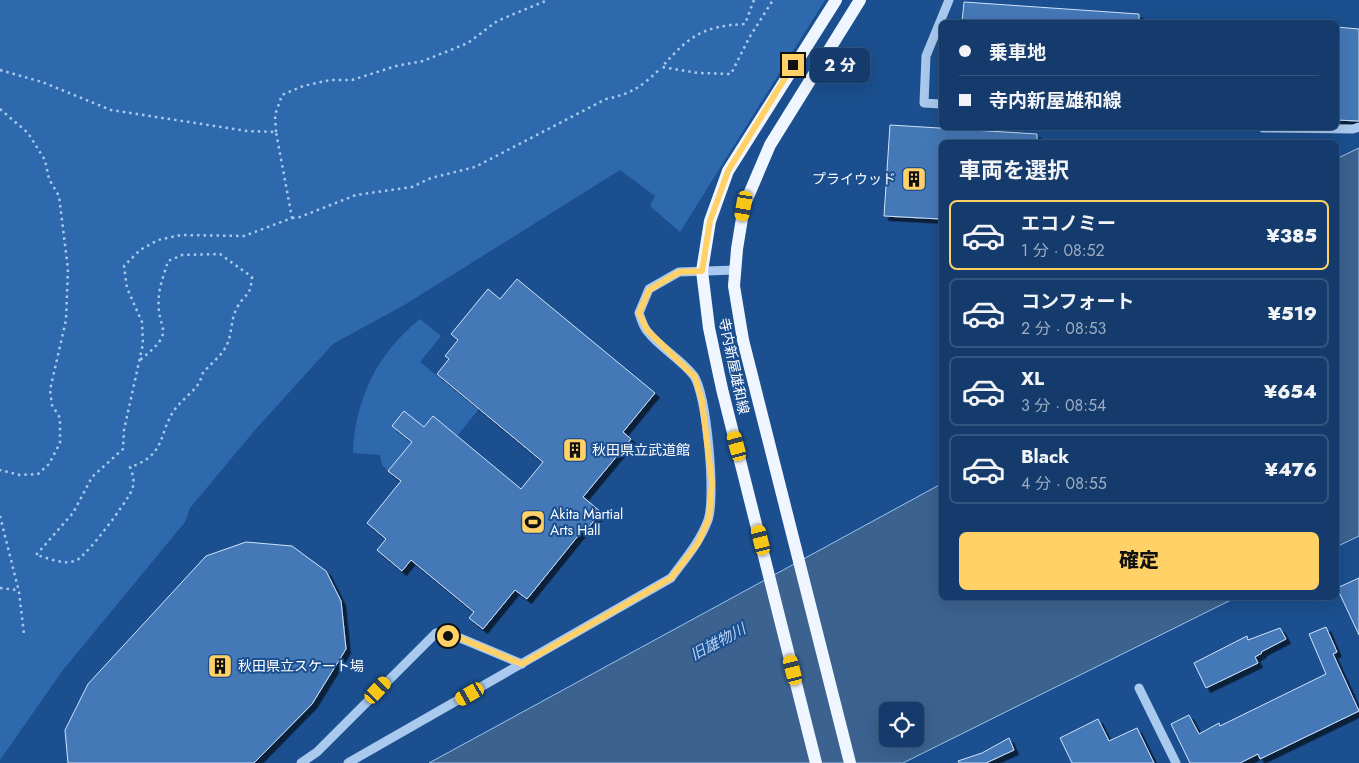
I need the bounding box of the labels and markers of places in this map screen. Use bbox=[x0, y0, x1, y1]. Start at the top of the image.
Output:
building icon: プライウッド bbox=[901, 166, 927, 192]
place label: プライウッド bbox=[812, 169, 896, 189]
building icon: 秋田県立武道館 bbox=[562, 437, 588, 463]
place label: 秋田県立武道館 bbox=[592, 440, 690, 460]
place label: Akita Martial Arts Hall bbox=[550, 504, 623, 540]
sports icon: Akita Martial Arts Hall bbox=[520, 509, 546, 535]
building icon: 秋田県立スケート場 bbox=[207, 653, 233, 679]
place label: 秋田県立スケート場 bbox=[238, 656, 364, 676]

